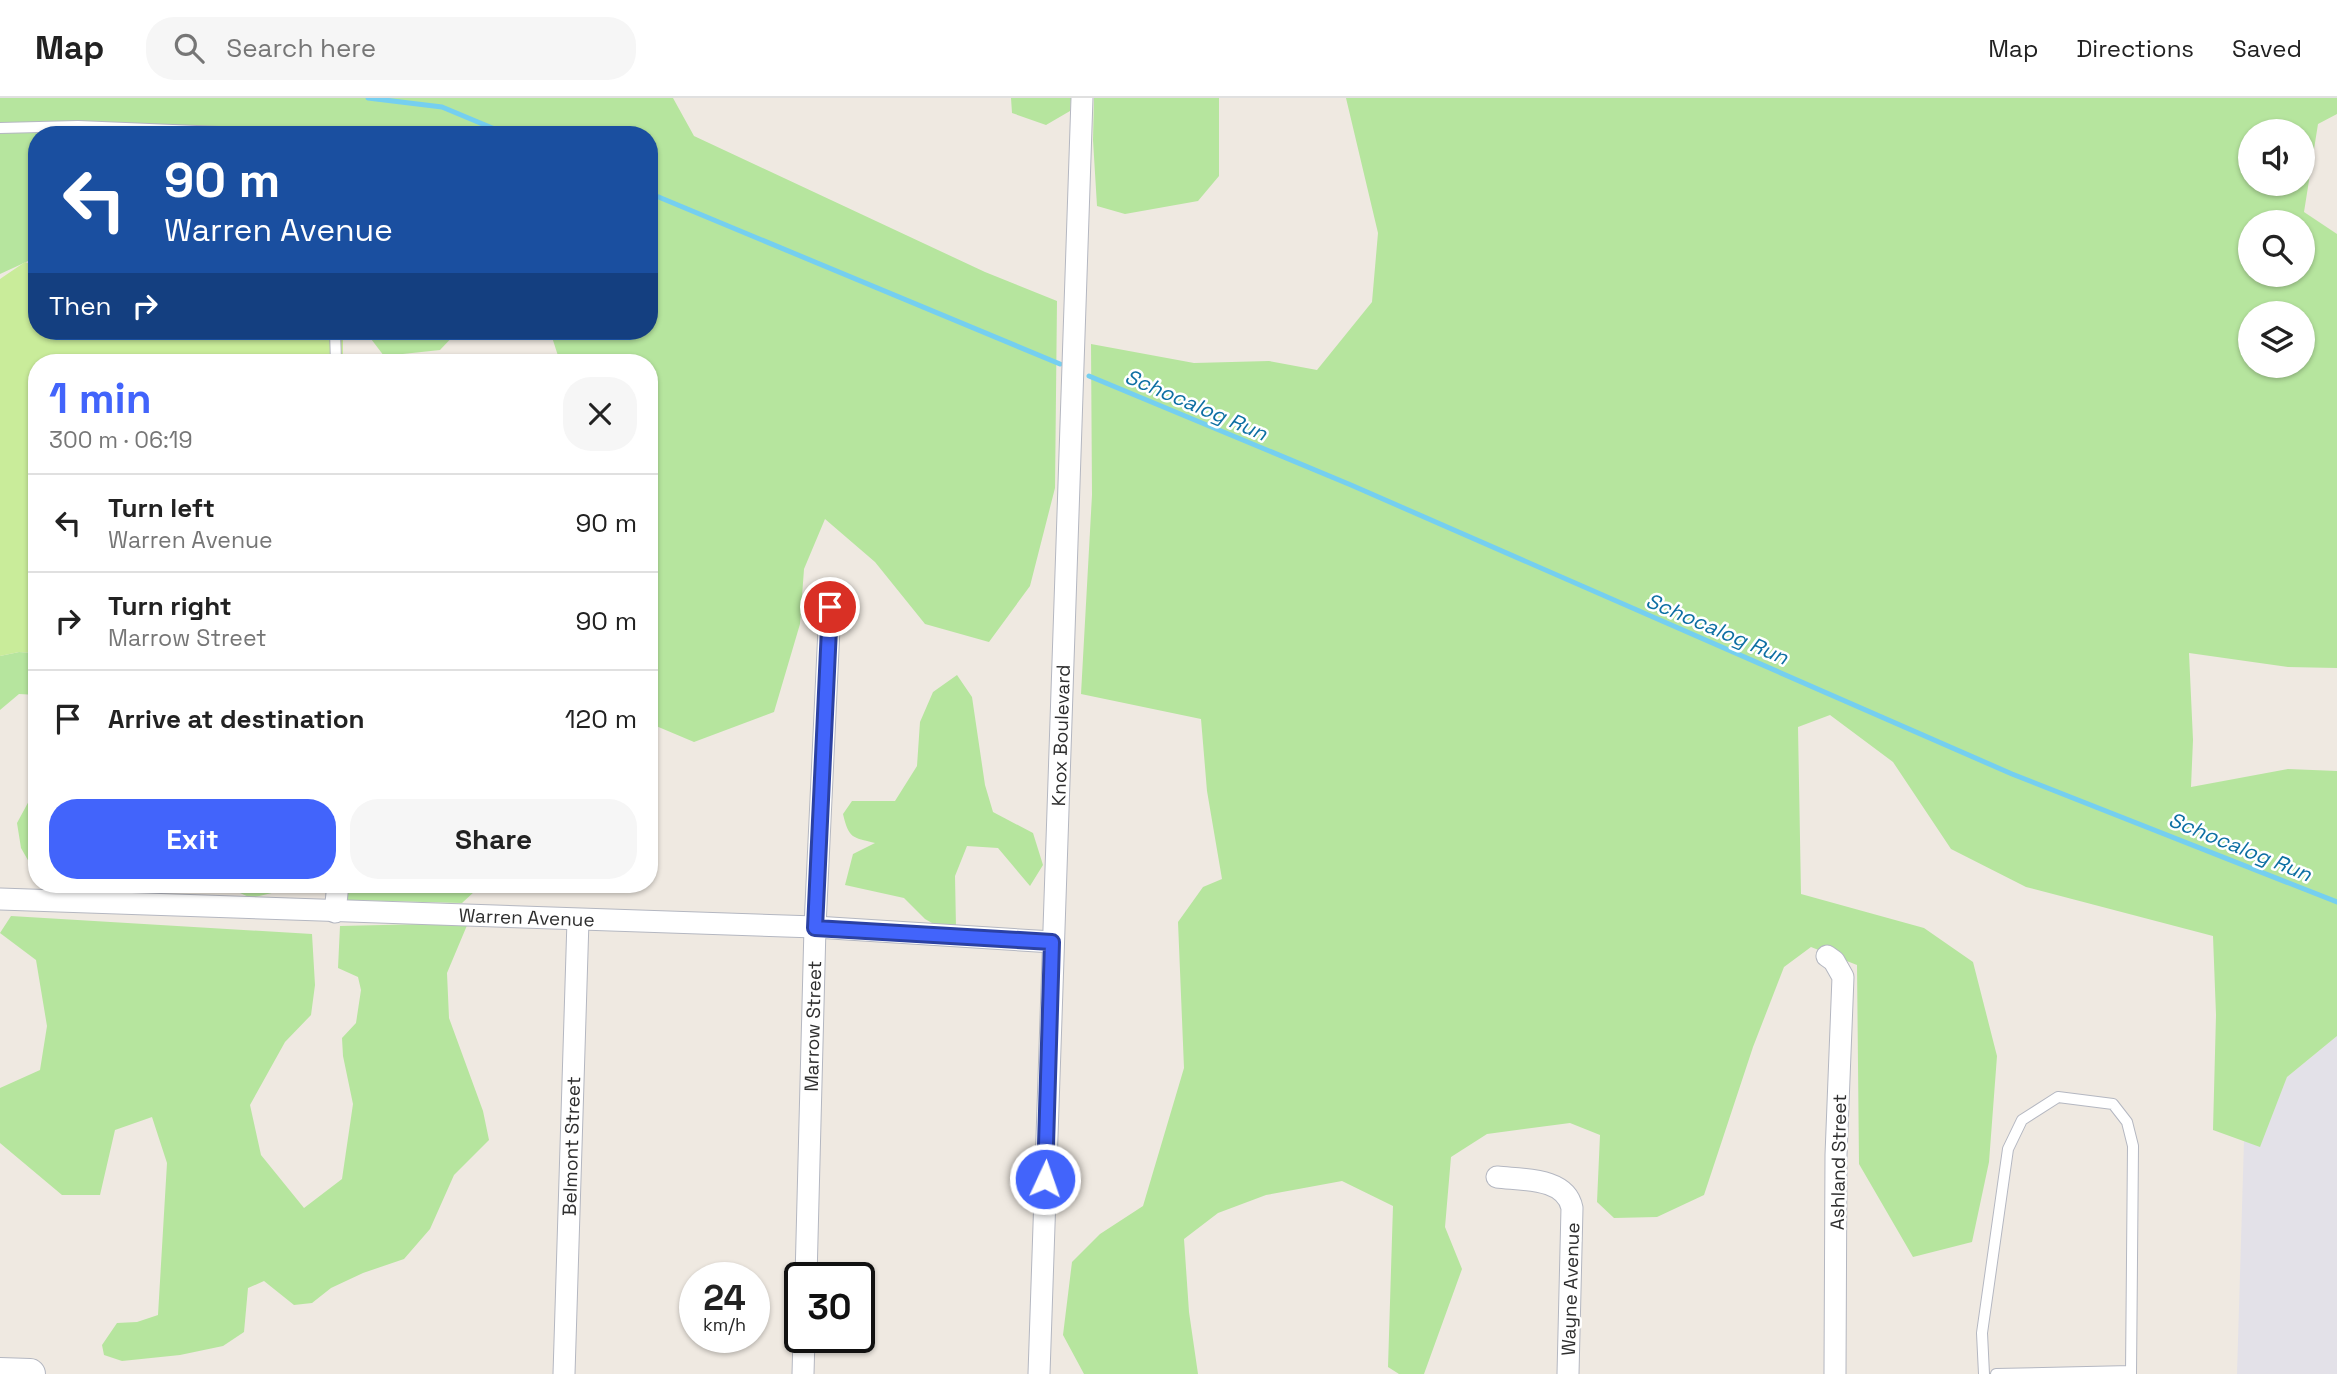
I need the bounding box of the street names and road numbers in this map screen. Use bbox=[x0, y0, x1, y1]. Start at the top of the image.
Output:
street label: Knox Boulevard bbox=[1046, 664, 1076, 807]
street label: Warren Avenue bbox=[458, 903, 595, 932]
street label: Marrow Street bbox=[799, 960, 827, 1092]
street label: Belmont Street bbox=[557, 1076, 586, 1216]
street label: Ashland Street bbox=[1825, 1094, 1852, 1230]
street label: Wayne Avenue bbox=[1556, 1222, 1585, 1356]

